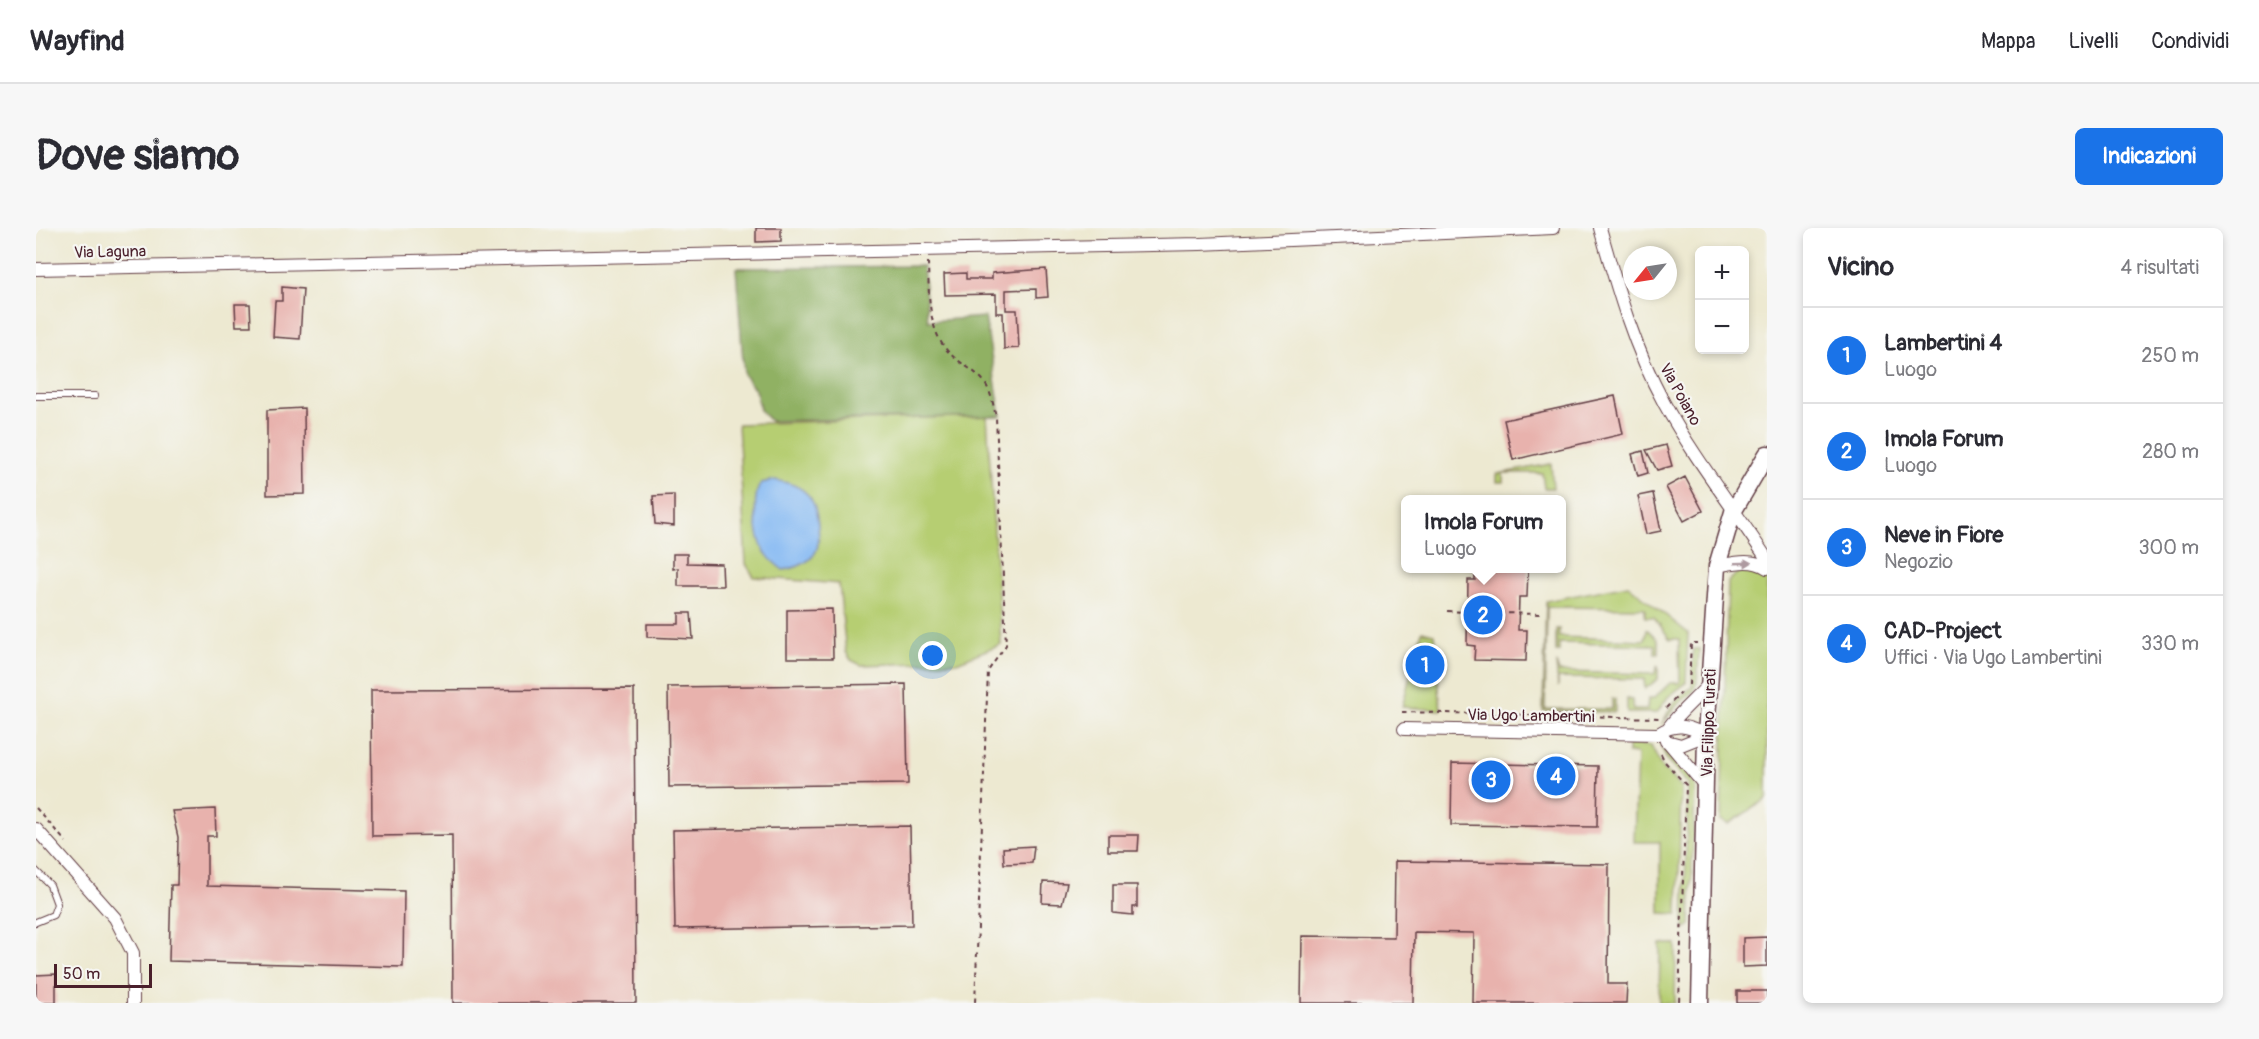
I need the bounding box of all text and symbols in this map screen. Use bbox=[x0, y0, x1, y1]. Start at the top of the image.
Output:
text: Wayfind bbox=[30, 24, 125, 59]
text: Mappa bbox=[1981, 28, 2035, 55]
text: Livelli bbox=[2068, 28, 2118, 55]
text: Condividi bbox=[2151, 28, 2229, 55]
button: Indicazioni bbox=[2075, 128, 2223, 185]
text: Dove siamo bbox=[36, 130, 239, 182]
street label: Via Laguna bbox=[74, 241, 146, 263]
north arrow bbox=[1623, 246, 1677, 300]
map controls bbox=[1695, 246, 1749, 354]
button: + bbox=[1695, 246, 1749, 300]
text: Vicino bbox=[1827, 251, 1894, 283]
text: 4 risultati bbox=[2121, 255, 2199, 280]
button: − bbox=[1695, 300, 1749, 354]
text: Lambertini 4 bbox=[1884, 329, 2002, 357]
text: 1 bbox=[1843, 343, 1850, 368]
text: 250 m bbox=[2141, 343, 2199, 368]
text: Luogo bbox=[1884, 357, 1937, 382]
street label: Via Poiano bbox=[1655, 360, 1706, 430]
text: Imola Forum bbox=[1884, 425, 2004, 453]
text: 2 bbox=[1841, 439, 1852, 464]
text: 280 m bbox=[2142, 439, 2199, 464]
text: Luogo bbox=[1884, 453, 1937, 478]
popup bbox=[1401, 495, 1566, 573]
text: Imola Forum bbox=[1424, 508, 1543, 536]
text: Neve in Fiore bbox=[1884, 521, 2003, 549]
text: 3 bbox=[1841, 535, 1852, 560]
text: 300 m bbox=[2138, 535, 2199, 560]
text: Luogo bbox=[1424, 536, 1477, 561]
text: Negozio bbox=[1884, 549, 1953, 574]
one-way arrow bbox=[1733, 558, 1752, 567]
pin: 2 bbox=[1464, 592, 1502, 638]
text: CAD-Project bbox=[1884, 617, 2001, 645]
text: 4 bbox=[1841, 631, 1852, 656]
text: 330 m bbox=[2141, 631, 2199, 656]
your location bbox=[918, 641, 947, 670]
pin: 1 bbox=[1406, 642, 1444, 688]
text: Uffici · Via Ugo Lambertini bbox=[1884, 645, 2102, 670]
street label: Via Filippo Turati bbox=[1697, 669, 1721, 777]
street label: Via Ugo Lambertini bbox=[1467, 705, 1595, 727]
pin: 4 bbox=[1536, 754, 1576, 798]
pin: 3 bbox=[1472, 758, 1510, 802]
scale bar bbox=[54, 961, 152, 988]
text: 50 m bbox=[63, 964, 100, 984]

